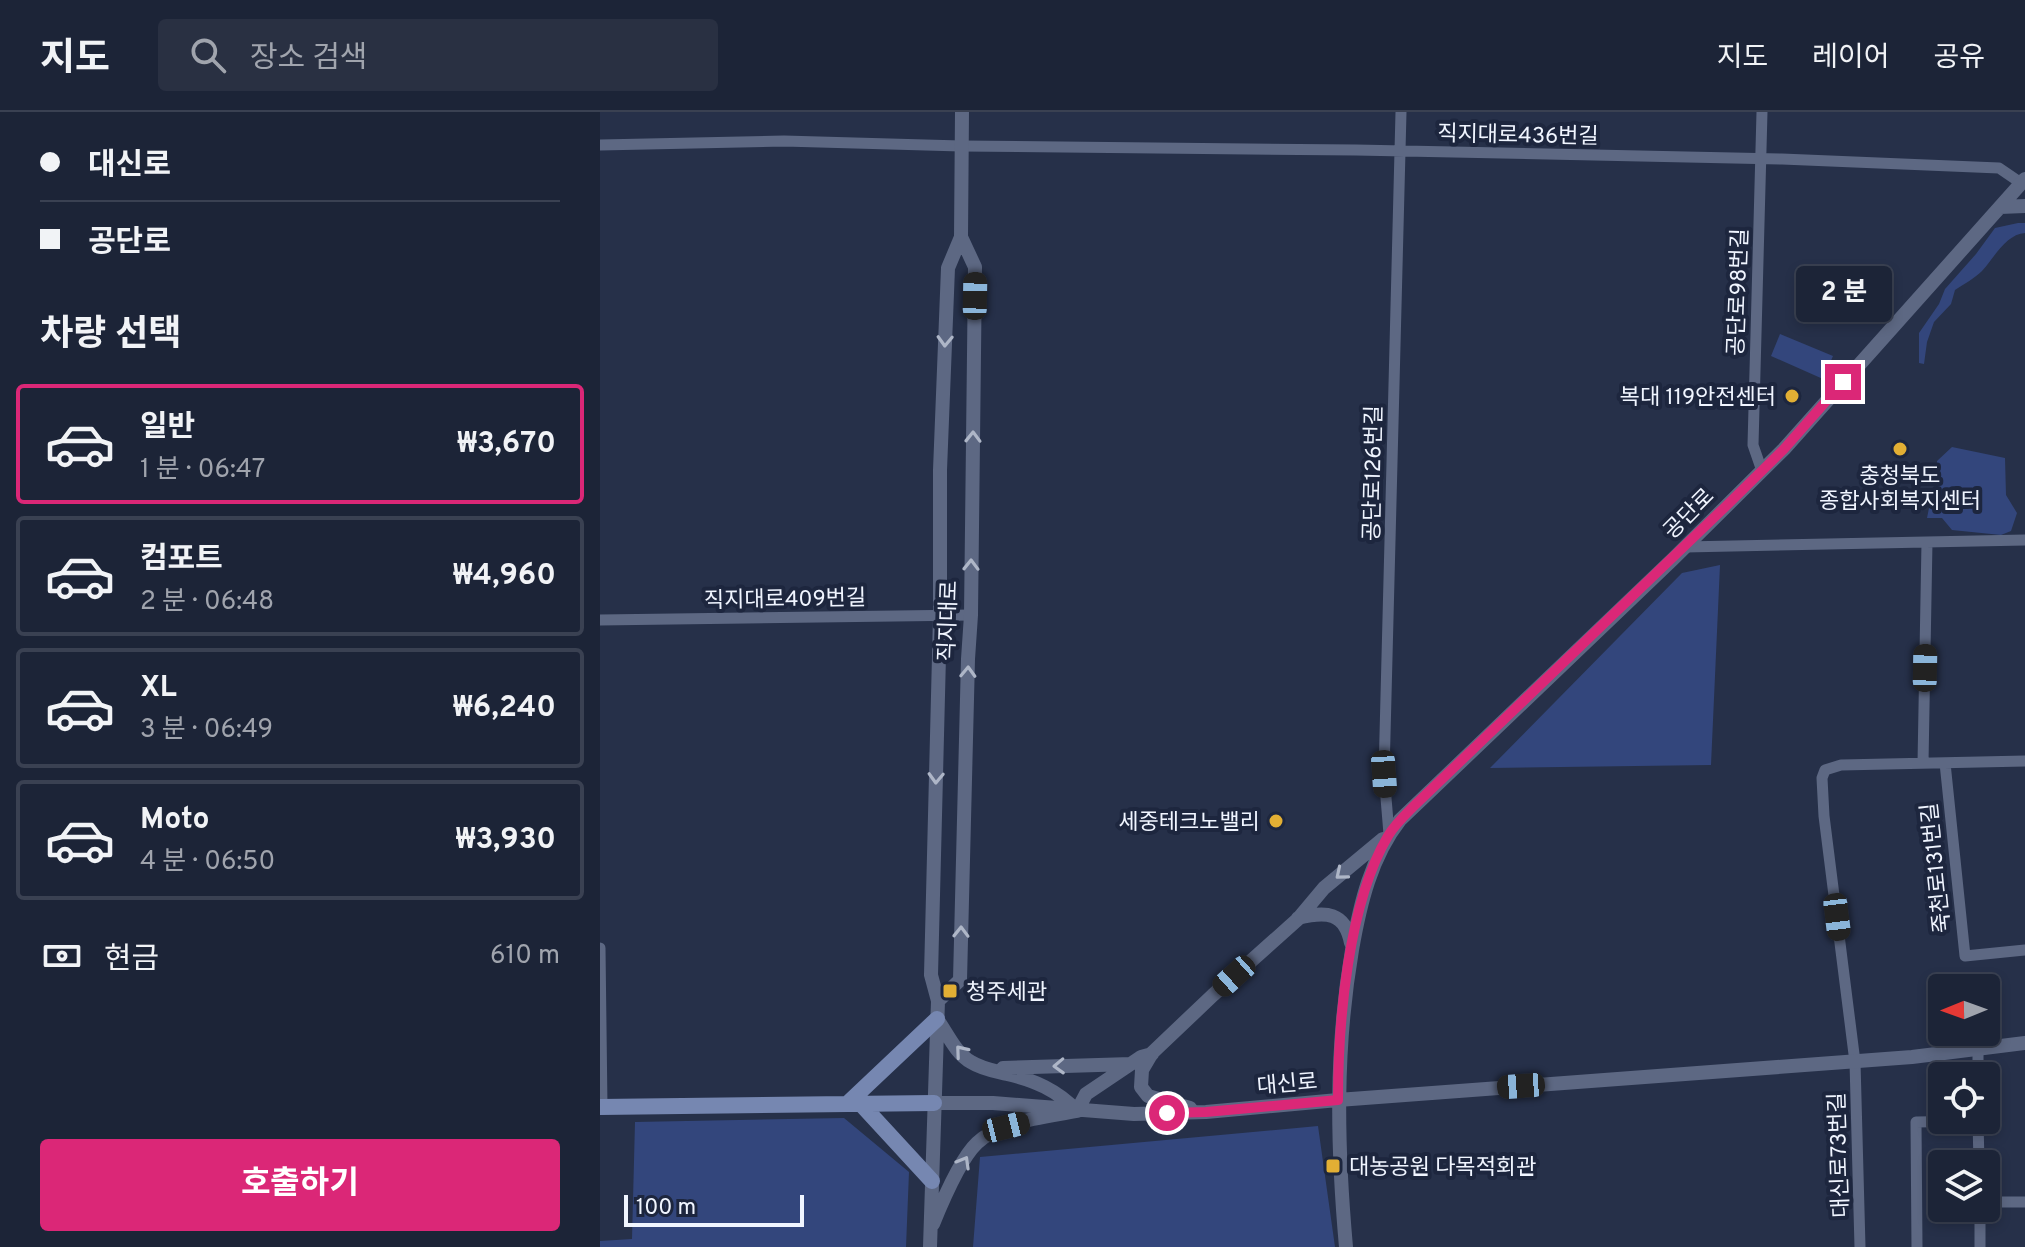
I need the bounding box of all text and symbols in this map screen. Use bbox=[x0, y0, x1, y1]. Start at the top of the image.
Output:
search box bbox=[158, 19, 718, 91]
icon: search bbox=[186, 33, 230, 77]
text: 지도 bbox=[40, 36, 110, 85]
text: 장소 검색 bbox=[250, 41, 367, 78]
text: 지도 bbox=[1717, 41, 1768, 77]
text: 레이어 bbox=[1812, 41, 1889, 77]
text: 공유 bbox=[1933, 41, 1985, 77]
street label: 직지대로436번길 bbox=[1437, 122, 1599, 151]
text: 대신로 bbox=[88, 148, 171, 185]
text: 공단로 bbox=[88, 225, 171, 262]
street label: 공단로98번길 bbox=[1724, 228, 1755, 356]
callout: 2 분 bbox=[1795, 266, 1891, 322]
car bbox=[963, 272, 987, 320]
text: 2 분 bbox=[1821, 277, 1867, 310]
text: 차량 선택 bbox=[40, 313, 181, 359]
one-way arrow bbox=[937, 335, 954, 347]
route end bbox=[1825, 364, 1861, 400]
place label: 복대 119안전센터 bbox=[1620, 385, 1776, 412]
marker: 복대 119안전센터 bbox=[1783, 387, 1801, 405]
street label: 공단로126번길 bbox=[1360, 405, 1389, 541]
icon: car bbox=[44, 408, 116, 480]
text: 일반 bbox=[140, 410, 195, 447]
text: ₩3,670 bbox=[457, 426, 556, 463]
one-way arrow bbox=[964, 430, 982, 443]
marker: 충청북도 종합사회복지센터 bbox=[1891, 440, 1909, 458]
text: 1 분 · 06:47 bbox=[140, 454, 265, 487]
place label: 충청북도 종합사회복지센터 bbox=[1819, 464, 1981, 516]
street label: 공단로 bbox=[1659, 484, 1721, 546]
icon: car bbox=[44, 540, 116, 612]
text: 컴포트 bbox=[140, 542, 223, 579]
text: ₩4,960 bbox=[453, 558, 556, 595]
one-way arrow bbox=[962, 558, 980, 571]
street label: 직지대로 bbox=[935, 580, 964, 662]
text: 2 분 · 06:48 bbox=[140, 586, 274, 619]
street label: 직지대로409번길 bbox=[704, 586, 866, 615]
car bbox=[1913, 644, 1937, 692]
one-way arrow bbox=[959, 665, 976, 678]
text: XL bbox=[140, 670, 177, 707]
icon: car bbox=[44, 672, 116, 744]
text: ₩6,240 bbox=[453, 690, 556, 727]
text: 3 분 · 06:49 bbox=[140, 714, 273, 747]
car bbox=[1370, 749, 1398, 799]
one-way arrow bbox=[927, 772, 945, 785]
street label: 죽천로131번길 bbox=[1917, 801, 1958, 934]
text: Moto bbox=[140, 802, 210, 839]
icon: car bbox=[44, 804, 116, 876]
place label: 세중테크노밸리 bbox=[1118, 810, 1260, 837]
marker: 세중테크노밸리 bbox=[1267, 812, 1285, 830]
text: ₩3,930 bbox=[456, 822, 556, 859]
text: 4 분 · 06:50 bbox=[140, 846, 275, 879]
one-way arrow bbox=[1336, 864, 1350, 879]
car bbox=[1822, 892, 1852, 942]
one-way arrow bbox=[952, 925, 970, 938]
icon: cash bbox=[40, 934, 84, 978]
text: 610 m bbox=[490, 940, 560, 973]
text: 현금 bbox=[104, 942, 159, 979]
car bbox=[1208, 951, 1260, 1001]
north arrow bbox=[1928, 974, 2000, 1046]
map controls bbox=[1928, 974, 2000, 1222]
place label: 청주세관 bbox=[966, 980, 1047, 1007]
marker: 청주세관 bbox=[941, 982, 959, 1000]
one-way arrow bbox=[956, 1045, 971, 1060]
one-way arrow bbox=[1052, 1058, 1065, 1075]
button: locate bbox=[1928, 1062, 2000, 1134]
street label: 대신로 bbox=[1256, 1069, 1319, 1102]
car bbox=[1496, 1072, 1546, 1100]
street label: 대신로73번길 bbox=[1825, 1092, 1856, 1218]
route start bbox=[1149, 1095, 1185, 1131]
car bbox=[980, 1110, 1032, 1144]
button: 호출하기 bbox=[40, 1139, 560, 1231]
button: layers bbox=[1928, 1150, 2000, 1222]
place label: 대농공원 다목적회관 bbox=[1349, 1155, 1536, 1182]
one-way arrow bbox=[954, 1156, 970, 1171]
marker: 대농공원 다목적회관 bbox=[1324, 1157, 1342, 1175]
scale bar bbox=[624, 1191, 804, 1227]
text: 100 m bbox=[636, 1195, 696, 1222]

